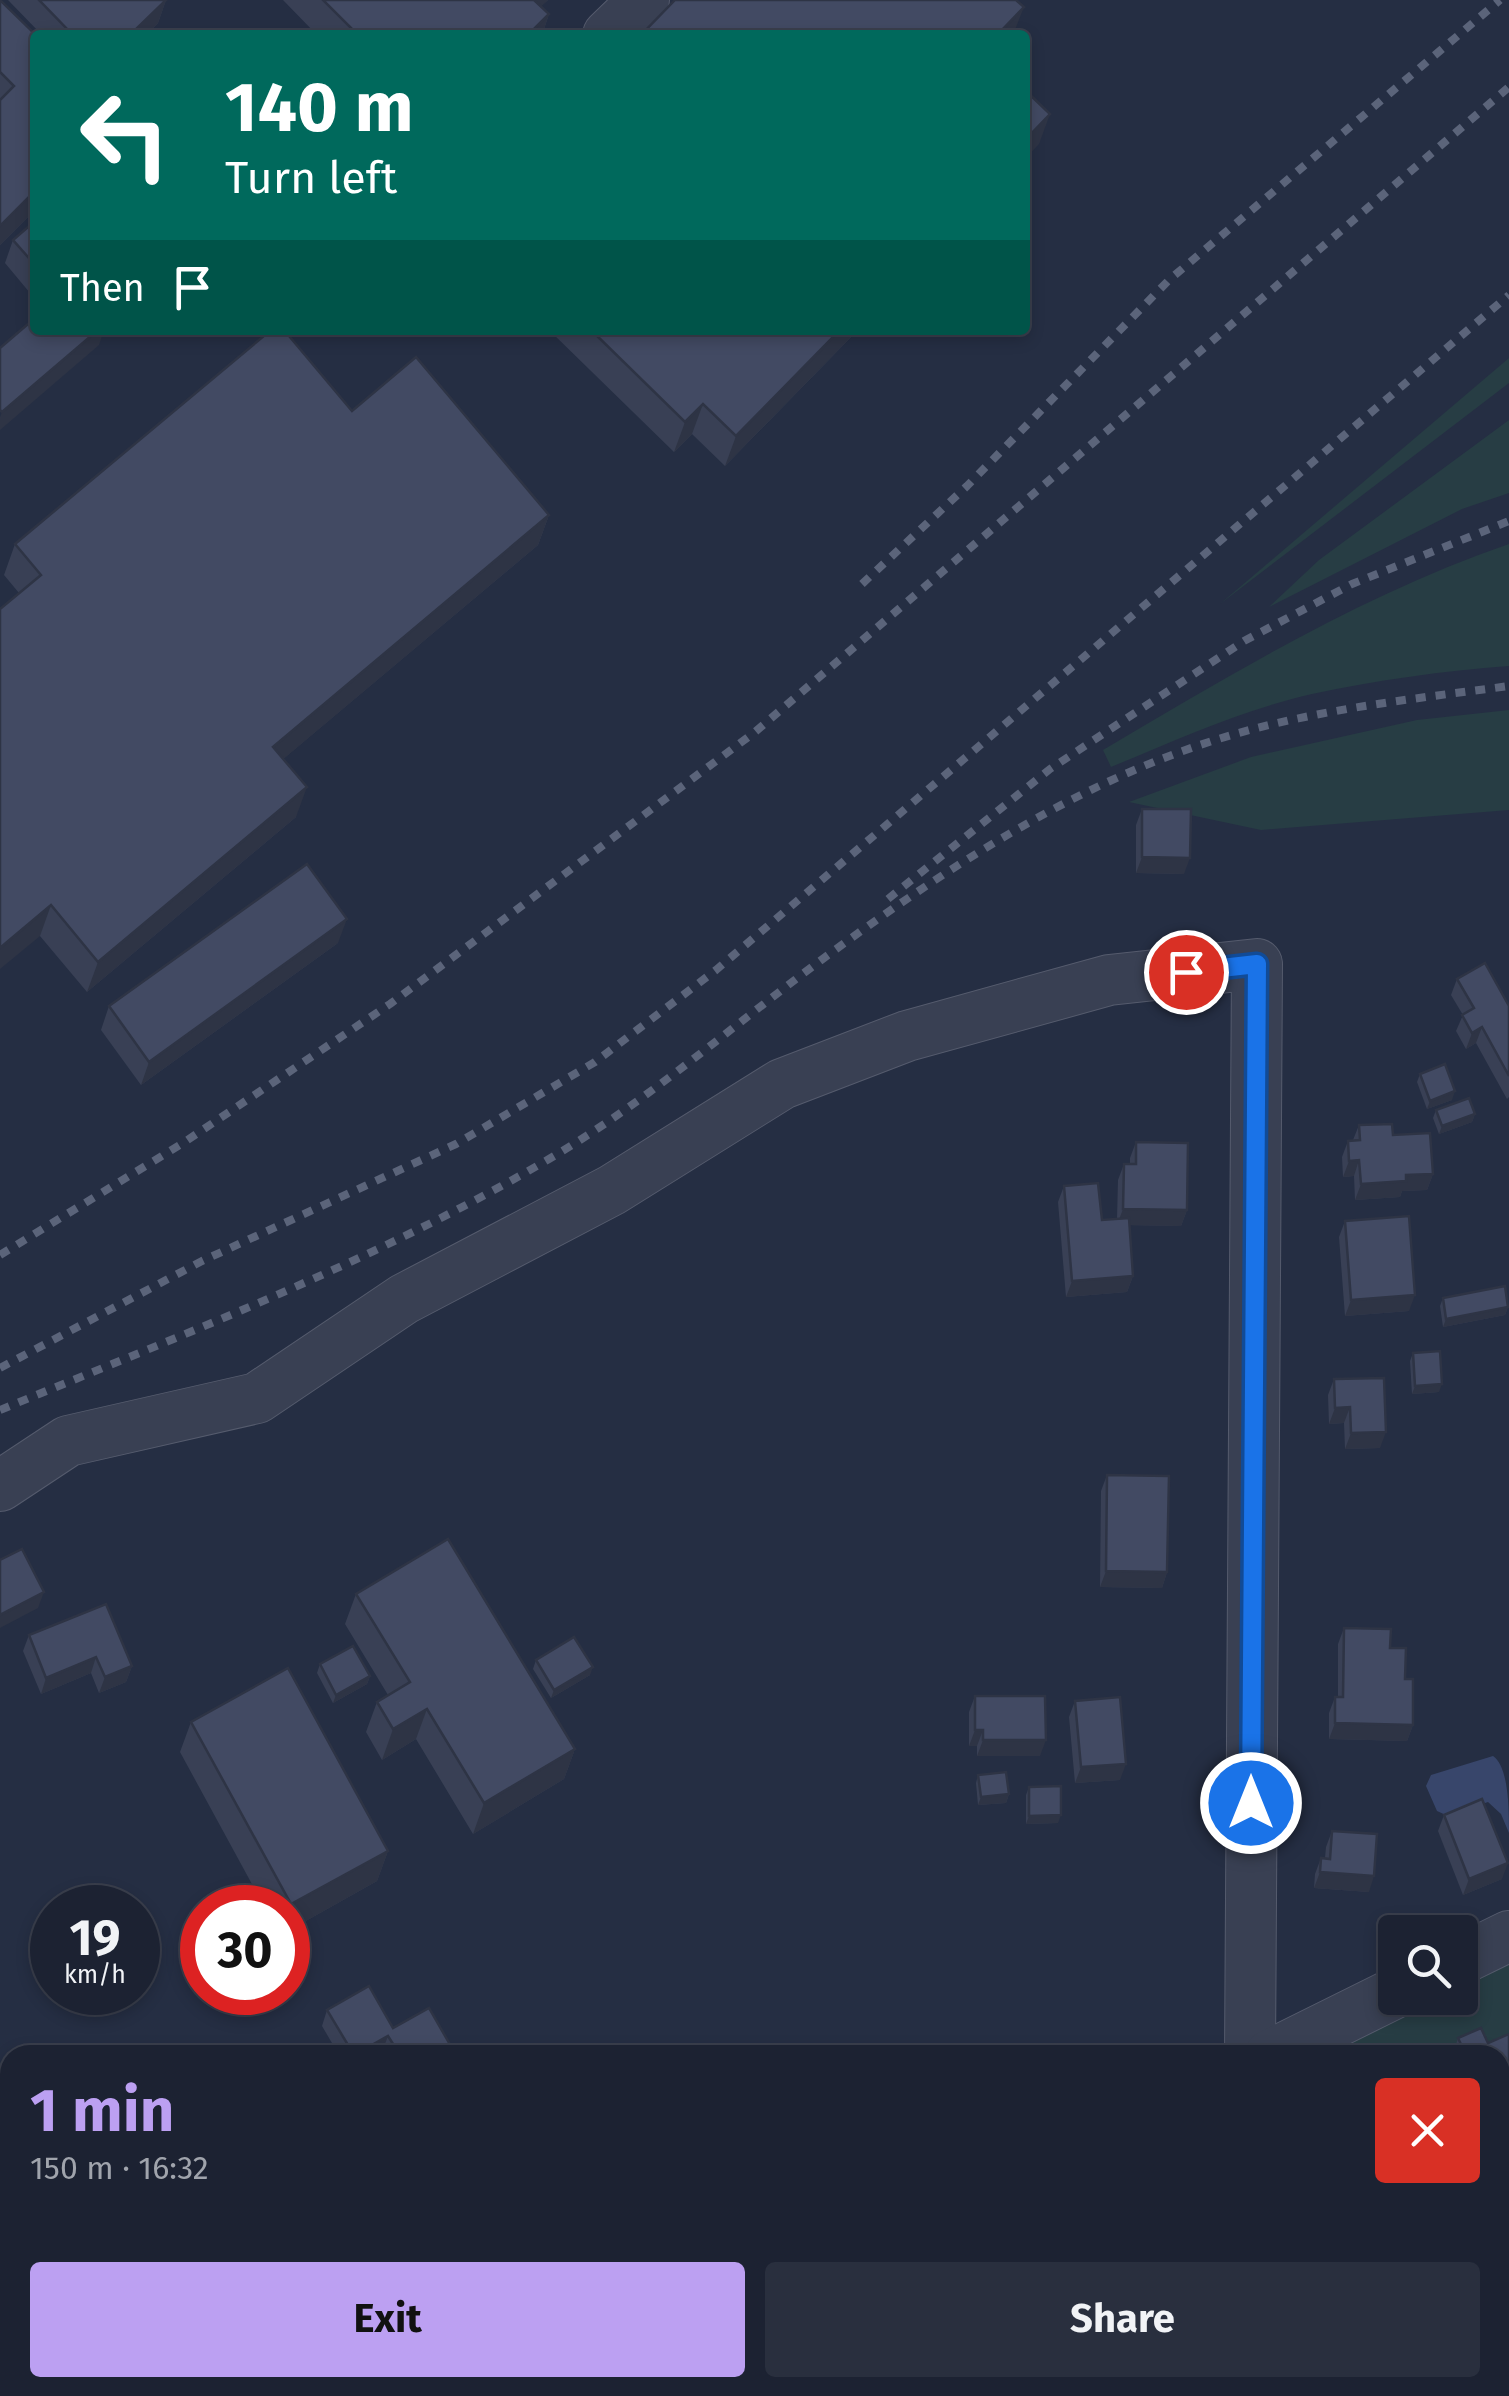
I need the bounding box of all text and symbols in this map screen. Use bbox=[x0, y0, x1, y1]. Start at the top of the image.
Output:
text: 140 m bbox=[225, 66, 414, 150]
icon: left bbox=[60, 70, 190, 200]
text: Turn left bbox=[225, 151, 397, 205]
icon: arrive bbox=[165, 260, 220, 315]
text: Then bbox=[60, 265, 145, 311]
pin bbox=[1144, 930, 1229, 1015]
icon: arrive bbox=[1159, 945, 1214, 1000]
position arrow bbox=[1199, 1751, 1303, 1855]
speed limit sign: 30 bbox=[180, 1885, 310, 2015]
text: 19 bbox=[69, 1908, 121, 1968]
map controls bbox=[1378, 1915, 1478, 2015]
button: search bbox=[1378, 1915, 1478, 2015]
text: km/h bbox=[64, 1960, 126, 1990]
text: 1 min bbox=[30, 2075, 174, 2147]
button: close bbox=[1375, 2078, 1480, 2183]
text: 150 m · 16:32 bbox=[30, 2149, 209, 2187]
button: Exit bbox=[30, 2262, 745, 2377]
button: Share bbox=[765, 2262, 1480, 2377]

